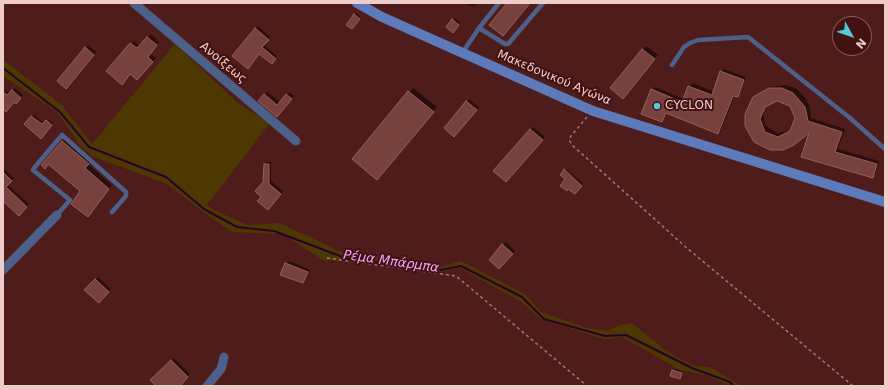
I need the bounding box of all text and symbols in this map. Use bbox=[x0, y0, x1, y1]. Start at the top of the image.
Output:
north arrow bbox=[832, 16, 872, 56]
text: N bbox=[853, 36, 869, 51]
street label: Ανοίξεως bbox=[197, 39, 249, 87]
street label: Μακεδονικού Αγώνα bbox=[495, 47, 613, 109]
place label: CYCLON bbox=[665, 99, 713, 113]
marker: CYCLON bbox=[652, 101, 662, 111]
water label: Ρέμα Μπάρμπα bbox=[342, 248, 440, 276]

